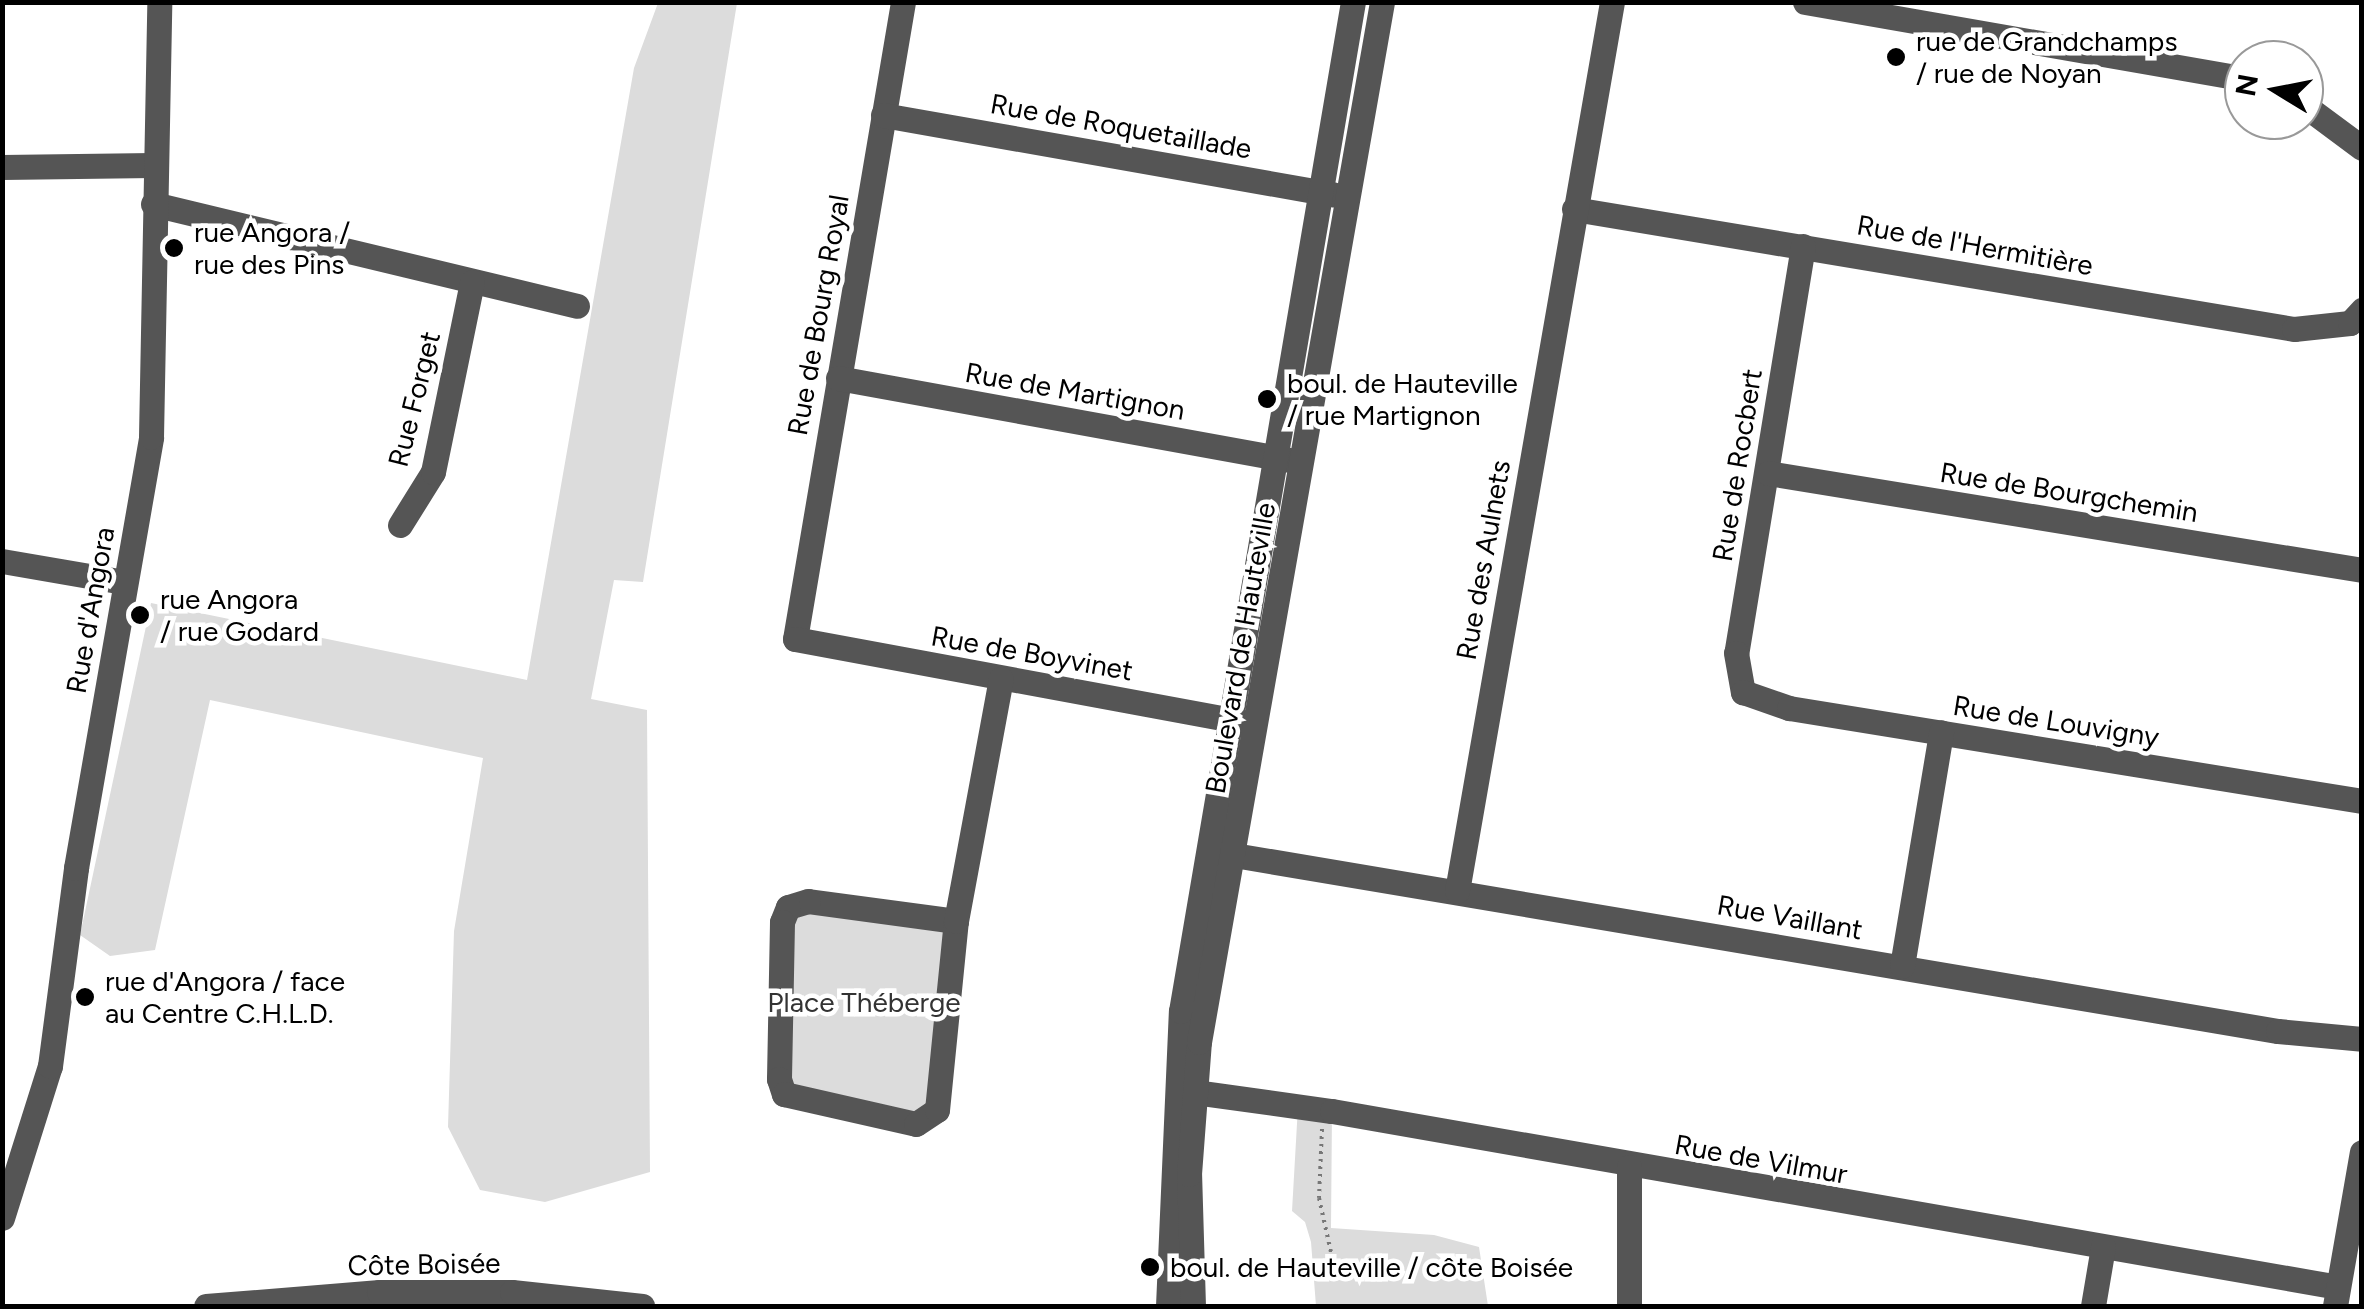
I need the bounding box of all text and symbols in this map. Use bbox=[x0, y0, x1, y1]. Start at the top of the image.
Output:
place label: rue de Grandchamps / rue de Noyan bbox=[1916, 24, 2177, 90]
north arrow bbox=[2224, 40, 2324, 140]
marker: rue de Grandchamps / rue de Noyan bbox=[1885, 46, 1907, 68]
text: N bbox=[2228, 72, 2265, 99]
street label: Rue de Roquetaillade bbox=[988, 86, 1254, 166]
street label: Rue de Bourg Royal bbox=[780, 192, 856, 438]
street label: Rue de l'Hermitière bbox=[1854, 208, 2096, 282]
place label: rue Angora / rue des Pins bbox=[194, 215, 350, 281]
marker: rue Angora / rue des Pins bbox=[163, 237, 185, 259]
street label: Rue Forget bbox=[381, 328, 447, 470]
street label: Rue de Martignon bbox=[963, 355, 1187, 427]
place label: boul. de Hauteville / rue Martignon bbox=[1287, 366, 1518, 432]
street label: Rue de Rocbert bbox=[1705, 366, 1769, 564]
marker: boul. de Hauteville / rue Martignon bbox=[1256, 388, 1278, 410]
street label: Rue de Bourgchemin bbox=[1938, 455, 2200, 529]
street label: Rue des Aulnets bbox=[1449, 457, 1517, 663]
street label: Boulevard de Hauteville bbox=[1198, 500, 1282, 796]
street label: Rue d'Angora bbox=[59, 524, 121, 696]
place label: rue Angora / rue Godard bbox=[160, 582, 319, 648]
marker: rue Angora / rue Godard bbox=[129, 604, 151, 626]
street label: Rue de Boyvinet bbox=[929, 619, 1135, 687]
street label: Rue de Louvigny bbox=[1951, 688, 2161, 754]
street label: Rue Vaillant bbox=[1715, 888, 1865, 946]
place label: rue d'Angora / face au Centre C.H.L.D. bbox=[105, 964, 345, 1030]
park label: Place Théberge bbox=[767, 985, 961, 1019]
marker: rue d'Angora / face au Centre C.H.L.D. bbox=[74, 986, 96, 1008]
street label: Rue de Vilmur bbox=[1672, 1127, 1850, 1191]
street label: Côte Boisée bbox=[347, 1246, 501, 1282]
place label: boul. de Hauteville / côte Boisée bbox=[1170, 1250, 1573, 1284]
marker: boul. de Hauteville / côte Boisée bbox=[1139, 1256, 1161, 1278]

